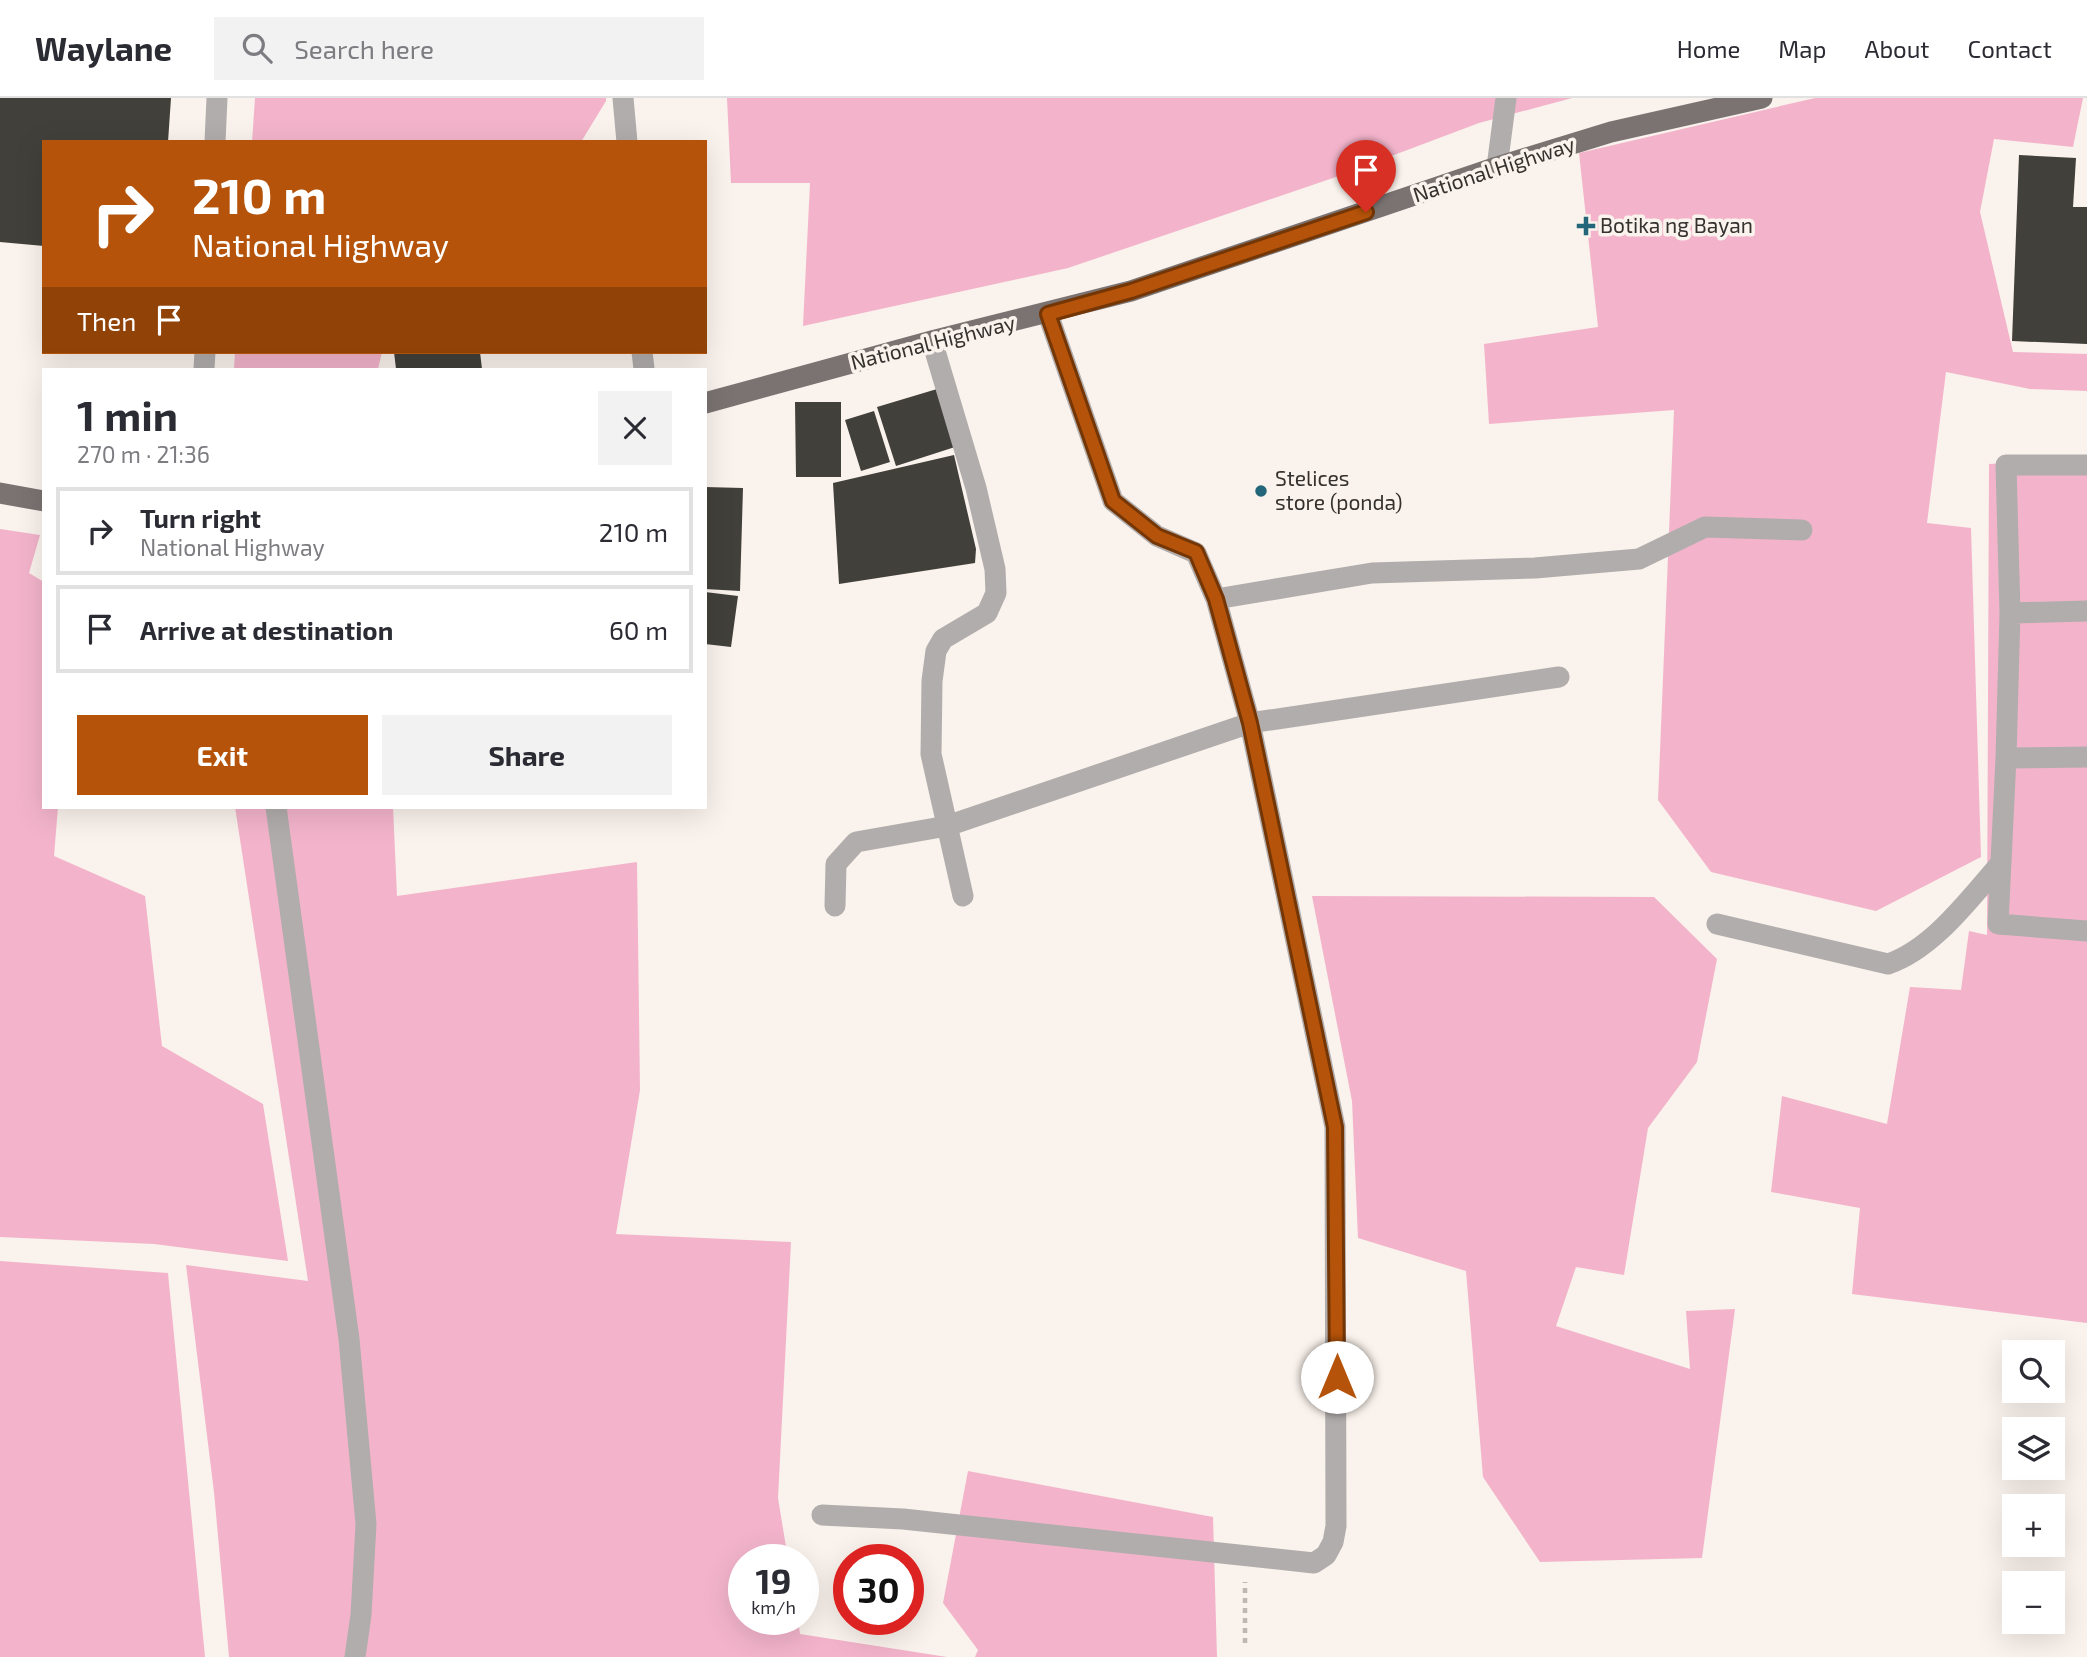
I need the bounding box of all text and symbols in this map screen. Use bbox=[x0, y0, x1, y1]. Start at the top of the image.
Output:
search box bbox=[214, 17, 704, 80]
text: Waylane bbox=[35, 28, 172, 68]
icon: search bbox=[238, 29, 276, 67]
text: Search here bbox=[294, 33, 434, 64]
text: Home bbox=[1677, 34, 1740, 63]
text: Map bbox=[1778, 34, 1826, 63]
text: About bbox=[1864, 34, 1930, 63]
text: Contact bbox=[1968, 34, 2052, 63]
street label: National Highway bbox=[1409, 131, 1578, 207]
pin bbox=[1336, 140, 1396, 212]
icon: arrive bbox=[1347, 151, 1385, 189]
text: 210 m bbox=[192, 165, 326, 224]
icon: right bbox=[77, 168, 168, 259]
place label: Botika ng Bayan bbox=[1600, 212, 1753, 237]
marker: Botika ng Bayan bbox=[1578, 218, 1594, 234]
text: National Highway bbox=[192, 225, 449, 263]
icon: arrive bbox=[150, 301, 188, 339]
text: Then bbox=[77, 305, 136, 336]
street label: National Highway bbox=[848, 309, 1017, 374]
text: 1 min bbox=[77, 389, 178, 439]
button: close bbox=[598, 391, 672, 465]
text: 270 m · 21:36 bbox=[77, 440, 210, 468]
place label: Stelices store (ponda) bbox=[1275, 465, 1403, 514]
marker: Stelices store (ponda) bbox=[1253, 483, 1269, 499]
text: Turn right bbox=[140, 502, 261, 533]
icon: right bbox=[81, 512, 119, 550]
text: 210 m bbox=[599, 516, 668, 547]
text: National Highway bbox=[140, 533, 325, 561]
icon: arrive bbox=[81, 610, 119, 648]
text: Arrive at destination bbox=[140, 614, 393, 645]
text: 60 m bbox=[609, 614, 668, 645]
button: Exit bbox=[77, 715, 368, 795]
button: Share bbox=[382, 715, 672, 795]
position arrow bbox=[1300, 1340, 1374, 1414]
map controls bbox=[2002, 1340, 2065, 1634]
button: search bbox=[2002, 1340, 2065, 1403]
button: layers bbox=[2002, 1417, 2065, 1480]
button: + bbox=[2002, 1494, 2065, 1557]
speed limit sign: 30 bbox=[833, 1544, 924, 1635]
text: 19 bbox=[756, 1559, 791, 1601]
button: − bbox=[2002, 1571, 2065, 1634]
text: km/h bbox=[751, 1596, 796, 1618]

